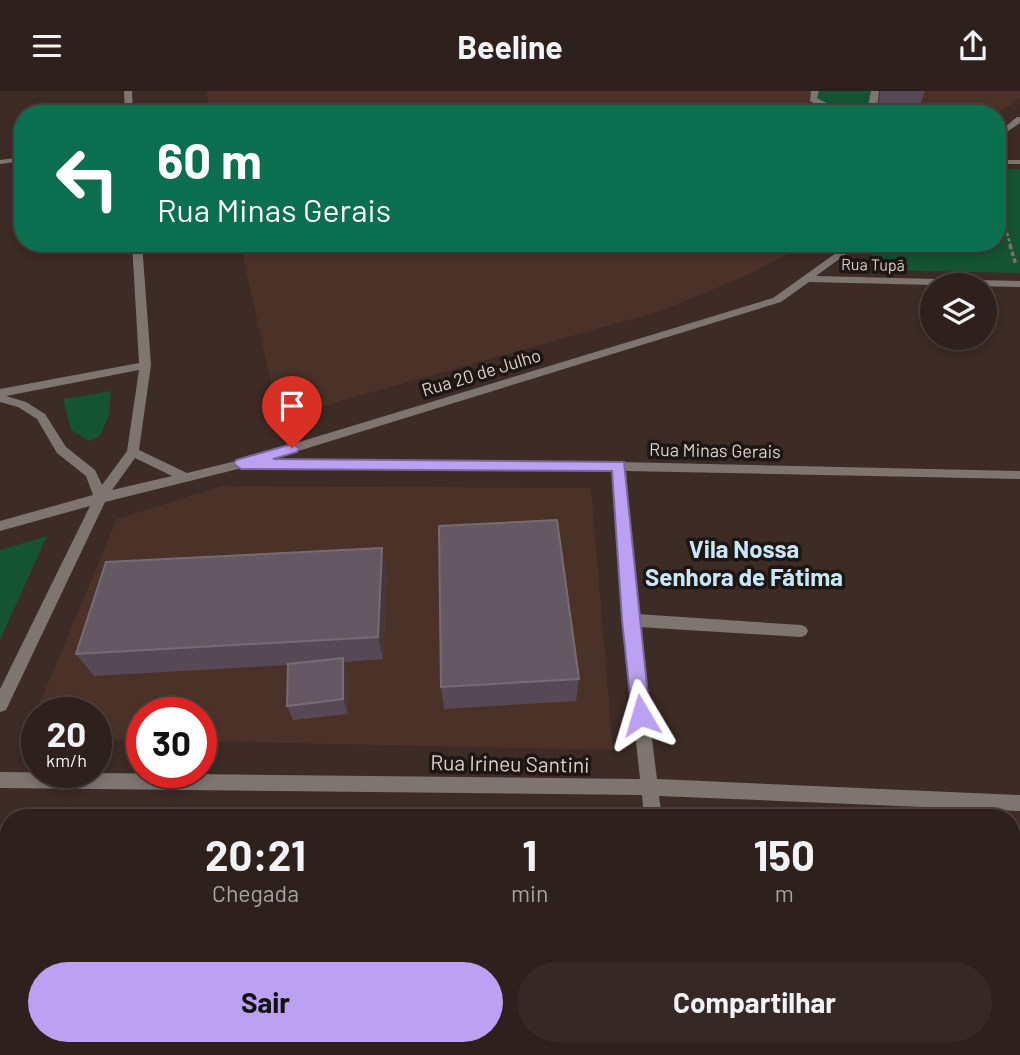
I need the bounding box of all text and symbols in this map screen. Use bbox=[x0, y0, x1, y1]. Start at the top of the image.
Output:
icon: menu bbox=[28, 27, 66, 65]
text: Beeline bbox=[457, 27, 563, 65]
icon: share bbox=[954, 27, 992, 65]
text: 60 m bbox=[157, 130, 262, 189]
icon: left bbox=[42, 133, 133, 224]
text: Rua Minas Gerais bbox=[157, 190, 391, 228]
street label: Rua Tupã bbox=[841, 254, 905, 274]
map controls bbox=[920, 273, 997, 350]
button: layers bbox=[920, 273, 997, 350]
street label: Rua 20 de Julho bbox=[419, 343, 543, 401]
pin bbox=[262, 376, 322, 448]
icon: arrive bbox=[273, 387, 311, 425]
street label: Rua Minas Gerais bbox=[649, 438, 781, 462]
district label: Vila Nossa Senhora de Fátima bbox=[645, 534, 843, 591]
position arrow bbox=[604, 678, 678, 752]
speed limit sign: 30 bbox=[126, 697, 217, 788]
text: 20 bbox=[47, 712, 86, 754]
text: km/h bbox=[46, 749, 87, 771]
street label: Rua Irineu Santini bbox=[430, 749, 590, 777]
text: 20:21 bbox=[205, 829, 306, 879]
text: 1 bbox=[522, 829, 537, 879]
text: 150 bbox=[753, 829, 815, 879]
text: Chegada bbox=[212, 879, 299, 907]
text: min bbox=[511, 879, 548, 907]
text: m bbox=[775, 879, 794, 907]
button: Sair bbox=[28, 962, 503, 1042]
button: Compartilhar bbox=[517, 962, 992, 1042]

